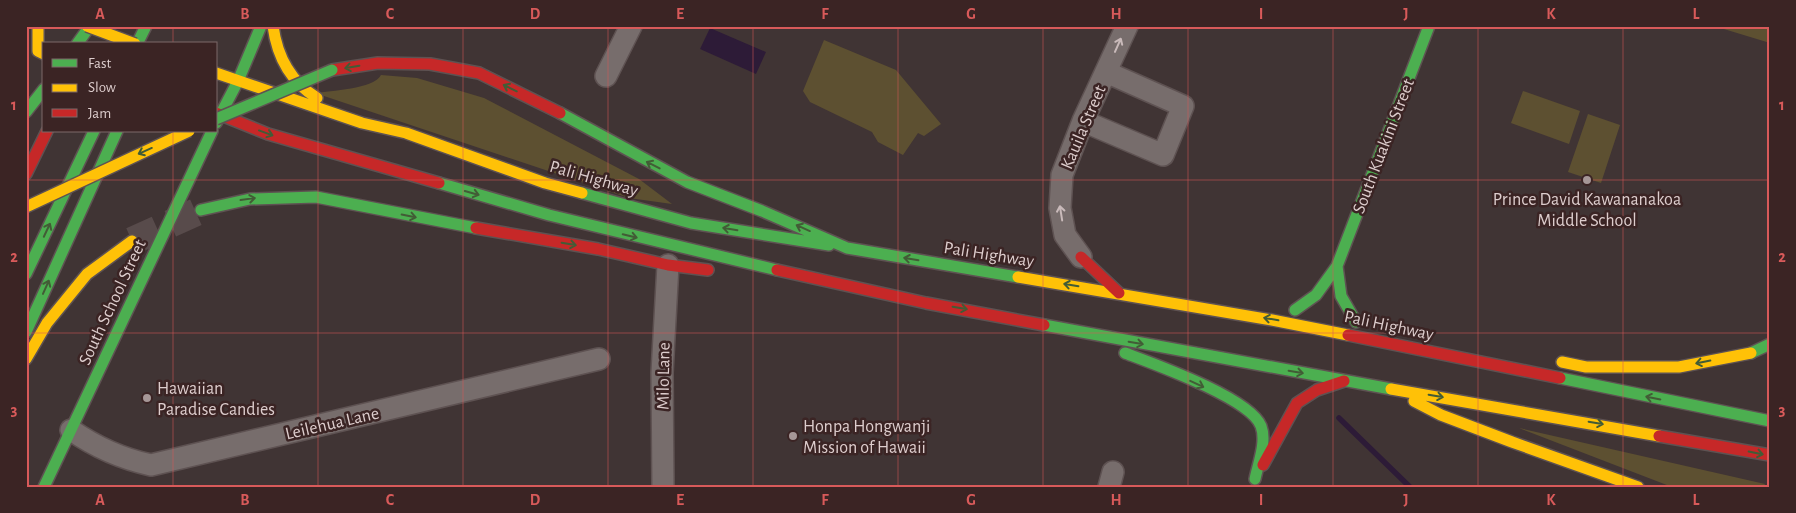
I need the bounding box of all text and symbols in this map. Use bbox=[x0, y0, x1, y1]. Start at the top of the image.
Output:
text: A bbox=[95, 6, 105, 22]
text: B bbox=[240, 6, 250, 22]
text: C bbox=[386, 6, 395, 22]
text: D bbox=[530, 6, 541, 22]
text: E bbox=[676, 6, 684, 22]
text: F bbox=[821, 6, 829, 22]
text: G bbox=[966, 6, 976, 22]
text: H bbox=[1110, 6, 1122, 22]
text: I bbox=[1259, 6, 1263, 22]
text: J bbox=[1403, 6, 1409, 22]
text: K bbox=[1546, 6, 1556, 22]
text: L bbox=[1693, 6, 1700, 22]
one-way arrow bbox=[1114, 38, 1124, 53]
legend bbox=[42, 42, 218, 132]
text: Fast bbox=[88, 56, 112, 71]
one-way arrow bbox=[344, 62, 360, 72]
street label: South Kuakini Street bbox=[1350, 76, 1418, 216]
text: Slow bbox=[88, 80, 116, 95]
street label: Kauila Street bbox=[1058, 82, 1110, 172]
one-way arrow bbox=[503, 83, 518, 92]
text: 1 bbox=[11, 97, 17, 113]
text: 1 bbox=[1779, 97, 1785, 113]
text: Jam bbox=[88, 106, 111, 121]
one-way arrow bbox=[258, 128, 274, 138]
one-way arrow bbox=[138, 147, 153, 156]
street label: Pali Highway bbox=[547, 158, 640, 200]
one-way arrow bbox=[646, 160, 661, 169]
marker: Prince David Kawananakoa Middle School bbox=[1581, 174, 1593, 186]
one-way arrow bbox=[464, 188, 480, 198]
place label: Prince David Kawananakoa Middle School bbox=[1493, 191, 1681, 230]
one-way arrow bbox=[240, 194, 256, 204]
one-way arrow bbox=[1056, 206, 1066, 222]
one-way arrow bbox=[400, 211, 416, 221]
one-way arrow bbox=[43, 223, 53, 238]
one-way arrow bbox=[796, 223, 811, 233]
one-way arrow bbox=[722, 224, 738, 234]
one-way arrow bbox=[621, 231, 637, 241]
street label: South School Street bbox=[76, 237, 150, 368]
street label: Pali Highway bbox=[942, 239, 1036, 271]
one-way arrow bbox=[560, 240, 576, 250]
text: 2 bbox=[10, 249, 18, 265]
text: 2 bbox=[1778, 249, 1786, 265]
one-way arrow bbox=[903, 253, 919, 263]
one-way arrow bbox=[42, 280, 52, 295]
one-way arrow bbox=[1063, 280, 1079, 290]
one-way arrow bbox=[951, 304, 967, 314]
street label: Pali Highway bbox=[1342, 308, 1435, 344]
one-way arrow bbox=[1263, 314, 1279, 324]
one-way arrow bbox=[1128, 339, 1144, 348]
street label: Milo Lane bbox=[654, 342, 674, 410]
one-way arrow bbox=[1695, 358, 1711, 367]
one-way arrow bbox=[1288, 368, 1304, 377]
place label: Hawaiian Paradise Candies bbox=[157, 380, 275, 419]
one-way arrow bbox=[1189, 380, 1204, 389]
one-way arrow bbox=[1428, 391, 1444, 401]
marker: Hawaiian Paradise Candies bbox=[141, 392, 153, 404]
one-way arrow bbox=[1646, 392, 1662, 402]
text: 3 bbox=[11, 402, 18, 418]
text: 3 bbox=[1779, 402, 1786, 418]
street label: Leilehua Lane bbox=[284, 404, 381, 444]
place label: Honpa Hongwanji Mission of Hawaii bbox=[803, 418, 930, 457]
one-way arrow bbox=[1588, 419, 1604, 429]
marker: Honpa Hongwanji Mission of Hawaii bbox=[787, 430, 799, 442]
one-way arrow bbox=[1748, 448, 1764, 458]
text: A bbox=[95, 492, 105, 508]
text: B bbox=[240, 492, 250, 508]
text: C bbox=[386, 492, 395, 508]
text: D bbox=[530, 492, 541, 508]
text: E bbox=[676, 492, 684, 508]
text: F bbox=[821, 492, 829, 508]
text: G bbox=[966, 492, 976, 508]
text: H bbox=[1110, 492, 1122, 508]
text: I bbox=[1259, 492, 1263, 508]
text: J bbox=[1403, 492, 1409, 508]
text: K bbox=[1546, 492, 1556, 508]
text: L bbox=[1693, 492, 1700, 508]

